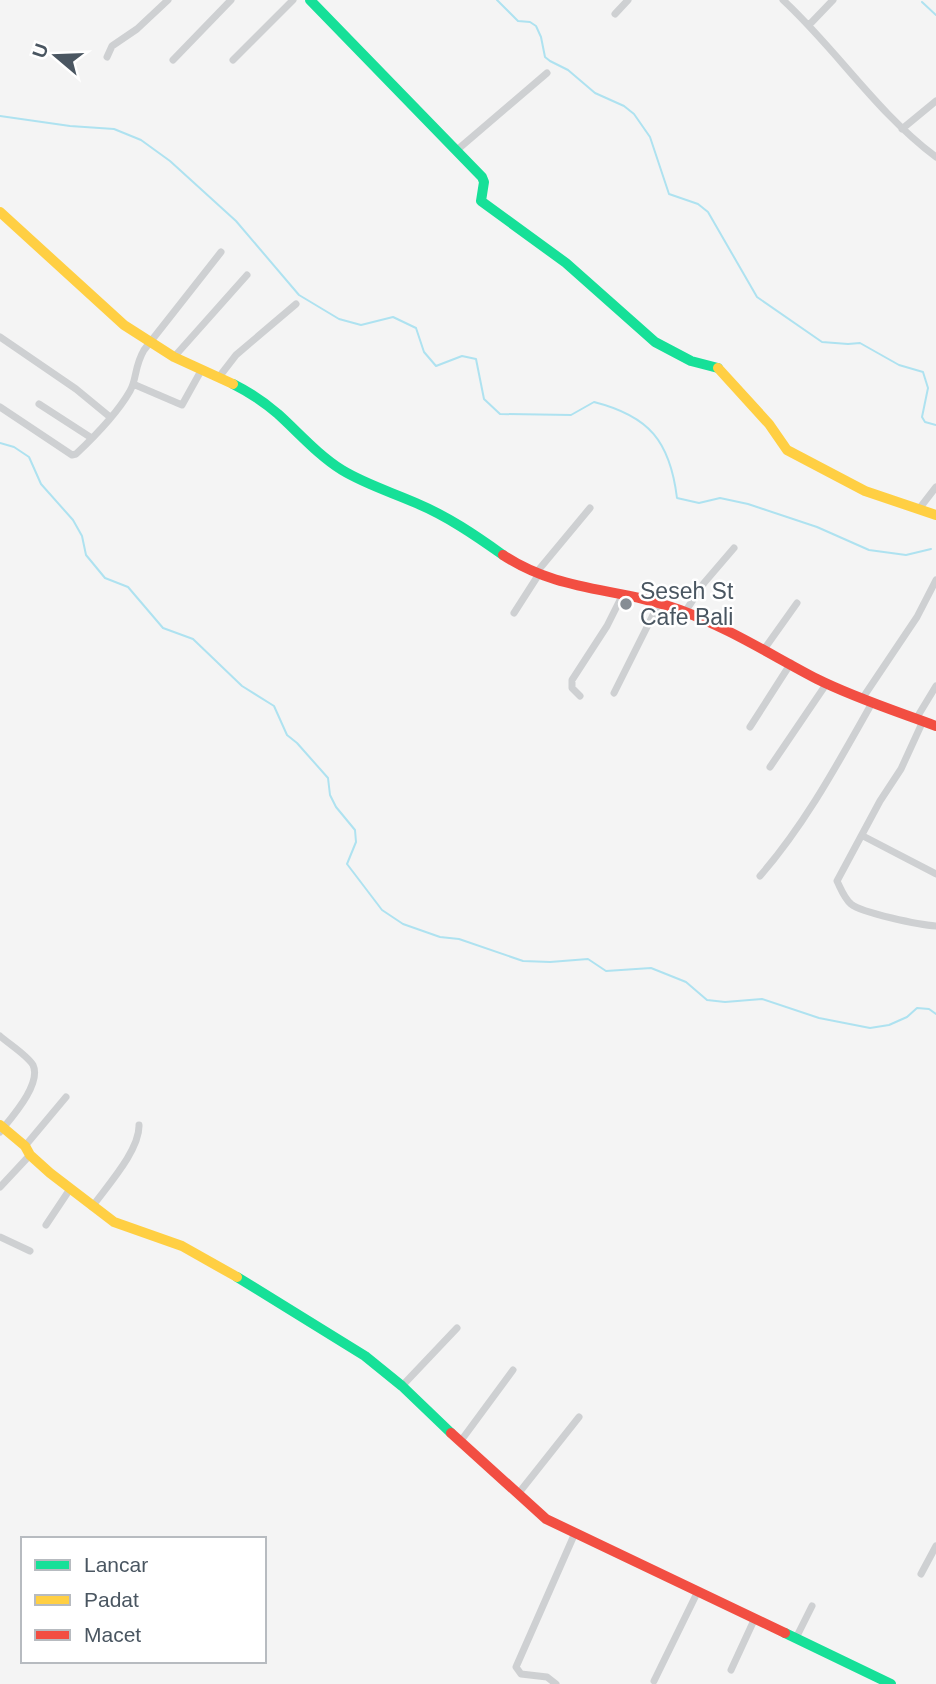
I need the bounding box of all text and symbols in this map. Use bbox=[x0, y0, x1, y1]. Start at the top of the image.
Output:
north arrow bbox=[21, 21, 91, 91]
text: U bbox=[28, 41, 53, 61]
place label: Seseh St Cafe Bali bbox=[640, 578, 734, 630]
marker: Seseh St Cafe Bali bbox=[618, 596, 634, 612]
legend bbox=[21, 1537, 266, 1663]
text: Lancar bbox=[84, 1553, 148, 1576]
text: Padat bbox=[84, 1588, 139, 1611]
text: Macet bbox=[84, 1623, 141, 1646]

